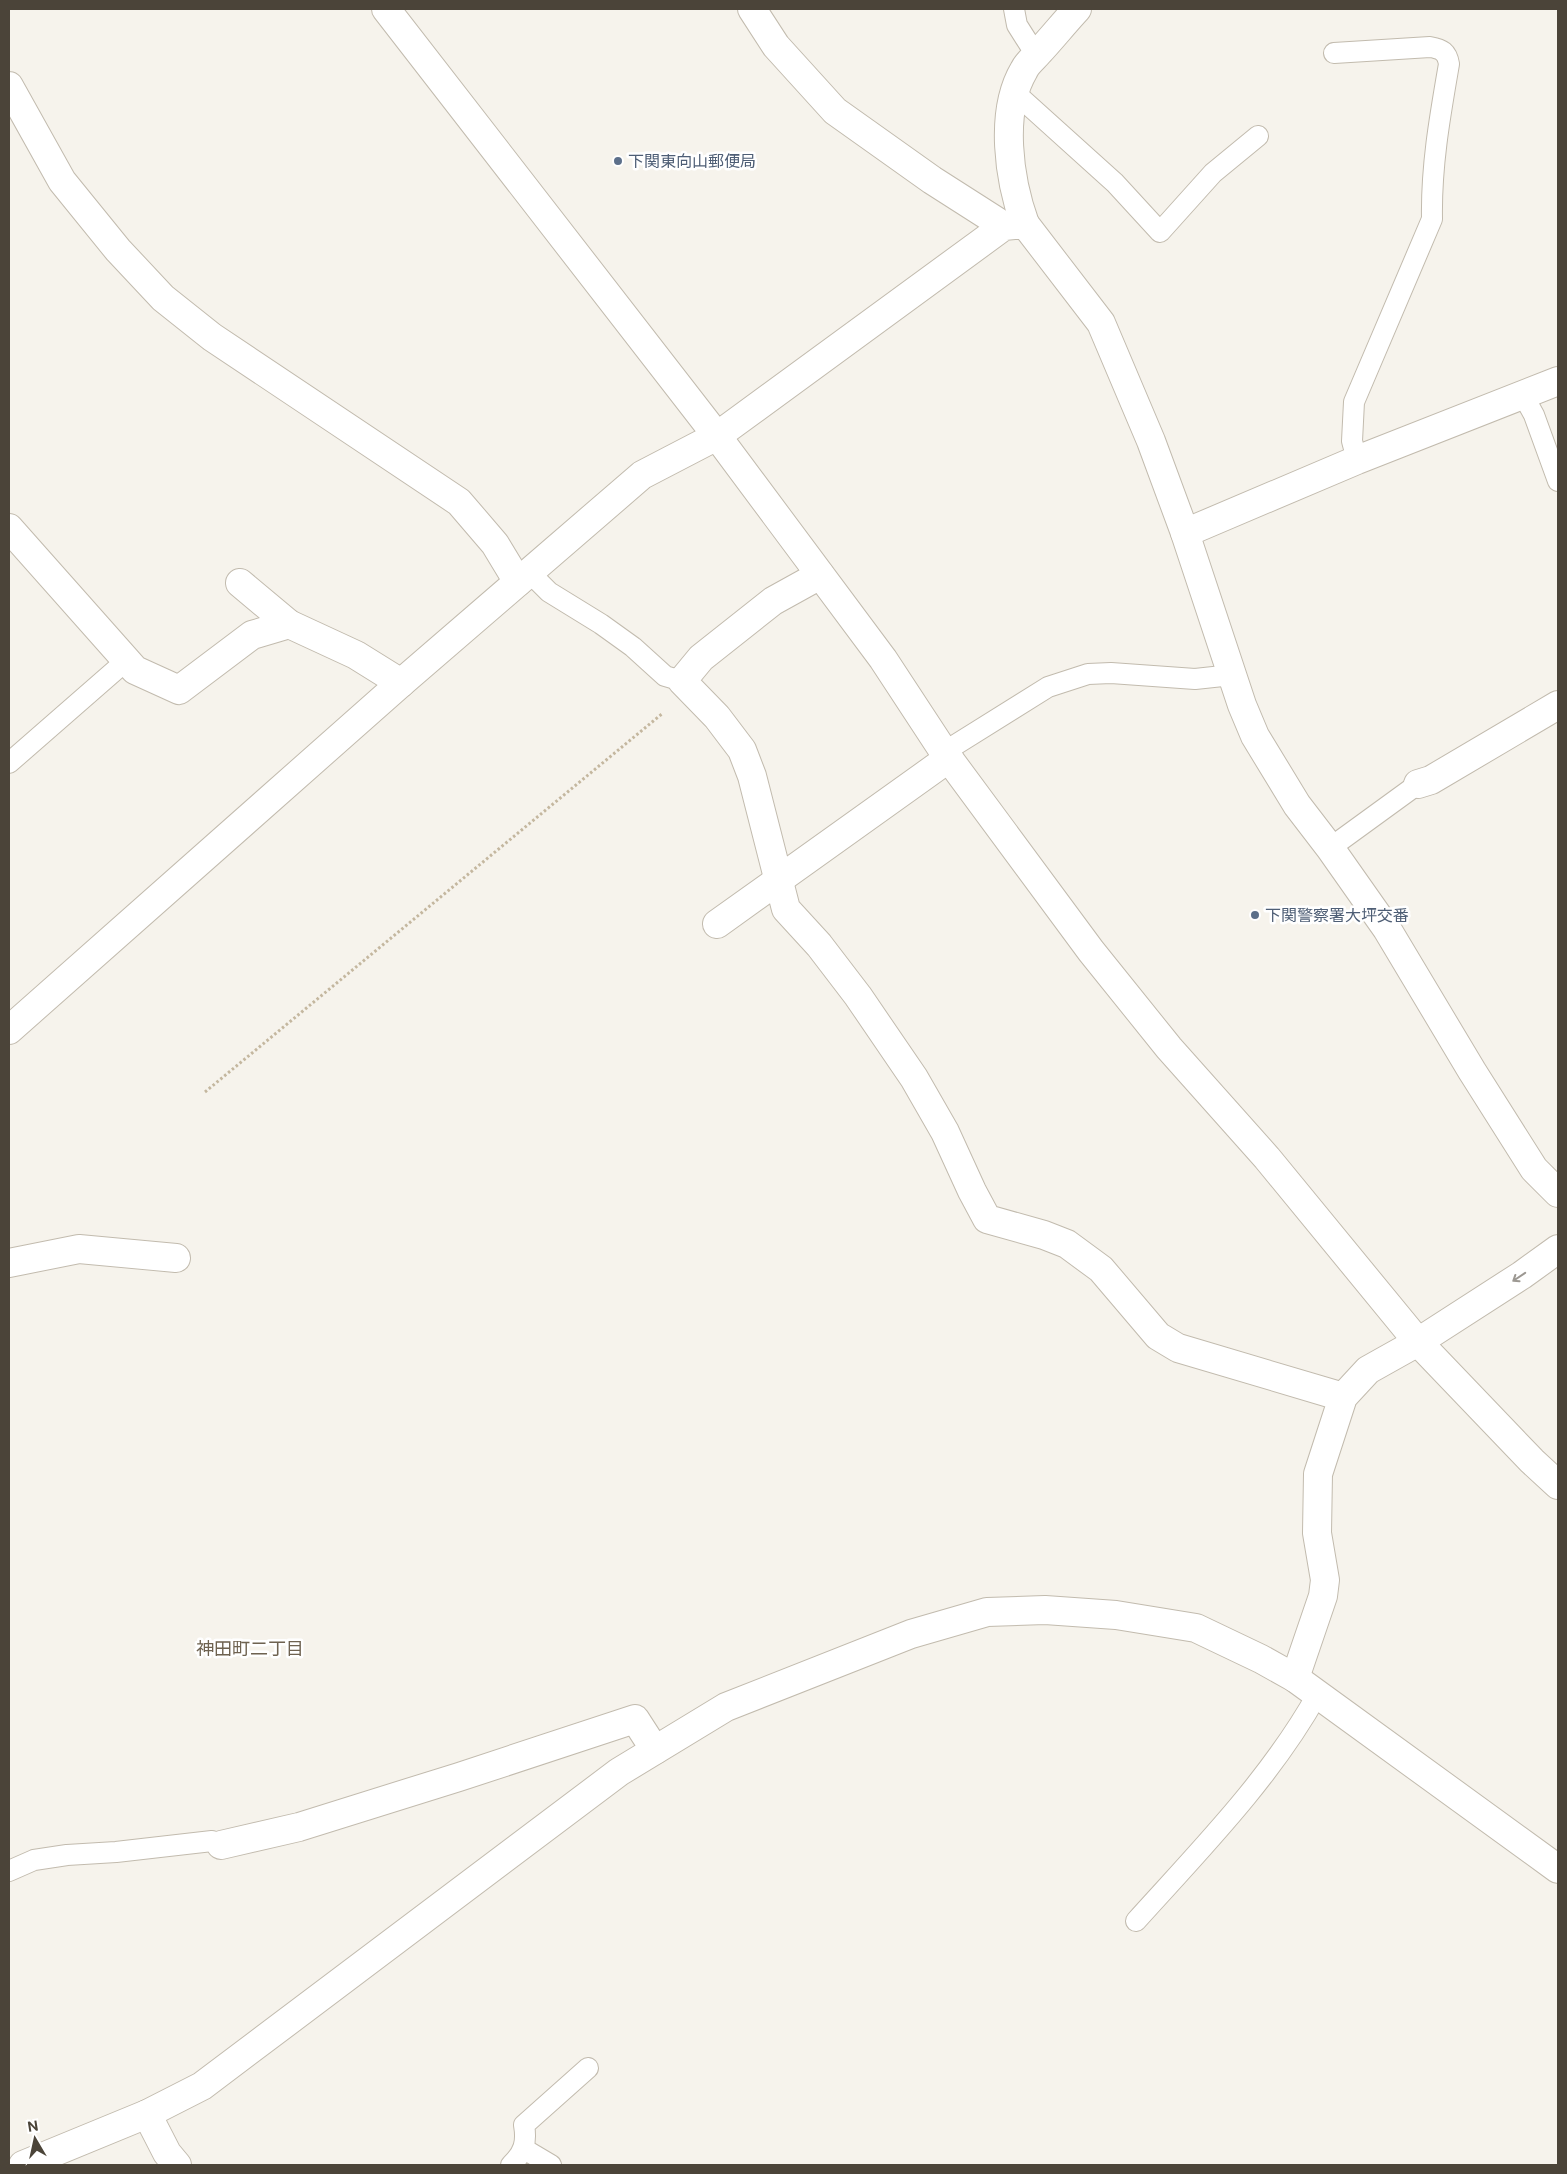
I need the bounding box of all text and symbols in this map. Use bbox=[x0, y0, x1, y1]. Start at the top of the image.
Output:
place label: 下関東向山郵便局 bbox=[628, 152, 756, 171]
marker: 下関東向山郵便局 bbox=[612, 155, 624, 167]
place label: 下関警察署大坪交番 bbox=[1265, 906, 1409, 925]
marker: 下関警察署大坪交番 bbox=[1249, 909, 1261, 921]
one-way arrow bbox=[1512, 1272, 1526, 1283]
district label: 神田町二丁目 bbox=[196, 1638, 304, 1659]
north arrow bbox=[10, 2114, 60, 2164]
text: N bbox=[26, 2117, 40, 2135]

